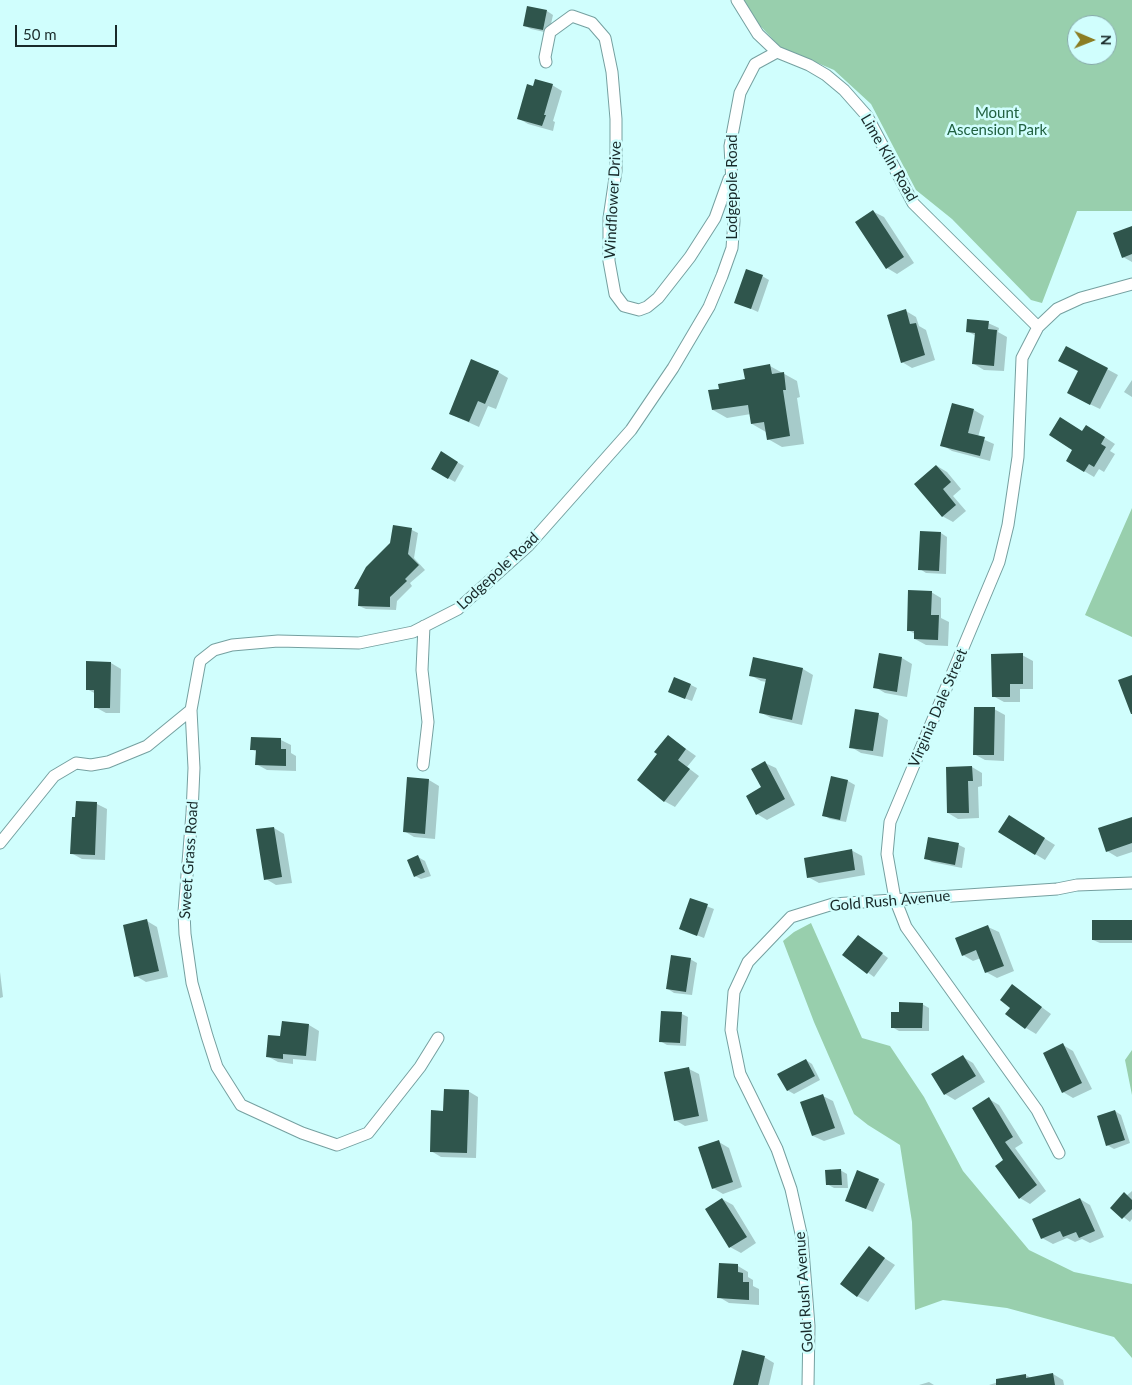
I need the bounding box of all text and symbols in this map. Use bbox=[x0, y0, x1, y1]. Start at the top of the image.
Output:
scale bar bbox=[18, 15, 120, 47]
north arrow bbox=[1067, 15, 1117, 65]
text: 50 m bbox=[23, 25, 57, 43]
text: N bbox=[1098, 35, 1115, 46]
park label: Mount Ascension Park bbox=[947, 104, 1047, 139]
street label: Lime Kiln Road bbox=[857, 111, 921, 205]
street label: Lodgepole Road bbox=[723, 134, 741, 240]
street label: Windflower Drive bbox=[601, 141, 625, 259]
street label: Lodgepole Road bbox=[453, 529, 543, 613]
street label: Virginia Dale Street bbox=[905, 646, 971, 770]
street label: Sweet Grass Road bbox=[176, 800, 202, 920]
street label: Gold Rush Avenue bbox=[829, 887, 951, 915]
street label: Gold Rush Avenue bbox=[791, 1231, 817, 1353]

